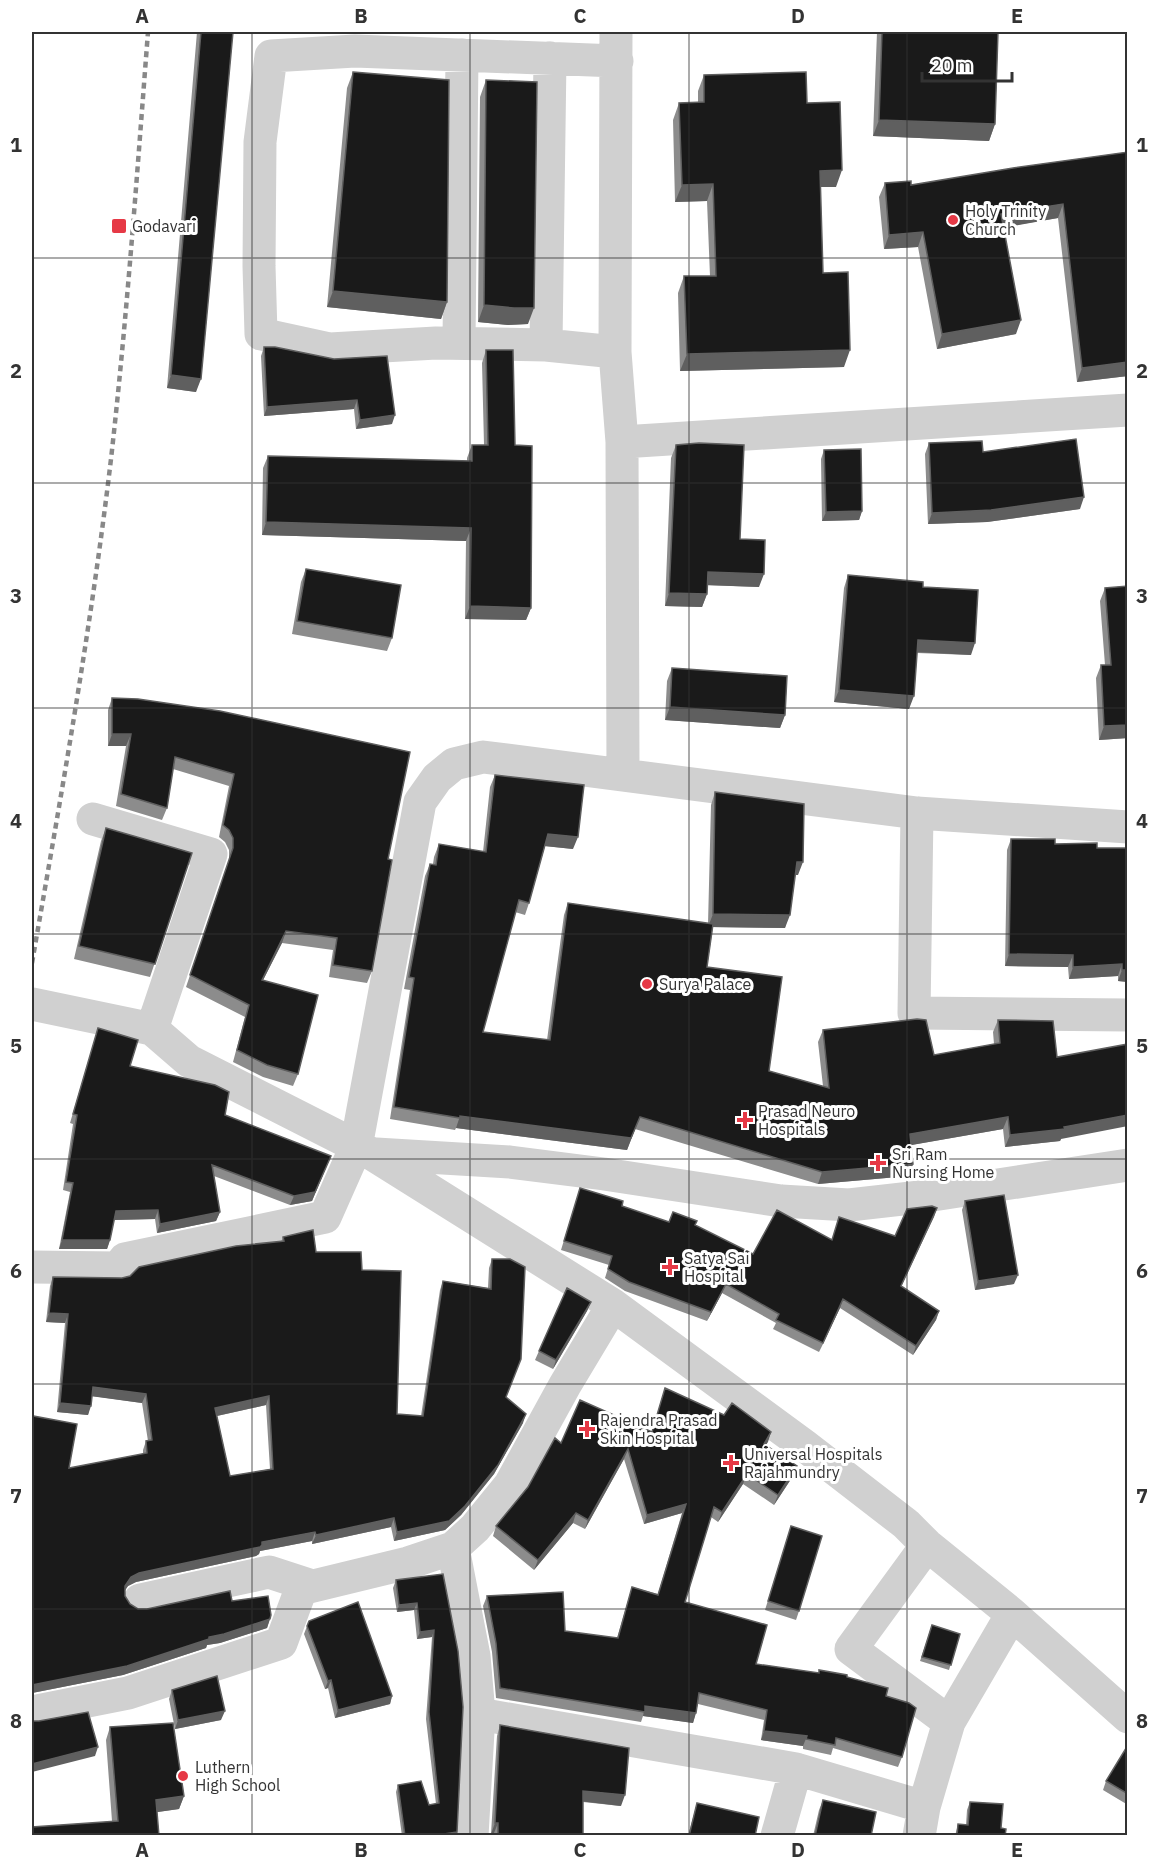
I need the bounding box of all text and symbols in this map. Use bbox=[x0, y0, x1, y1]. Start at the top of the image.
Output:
text: A bbox=[135, 2, 149, 29]
text: B bbox=[354, 2, 368, 29]
text: C bbox=[573, 2, 587, 29]
text: D bbox=[791, 2, 805, 29]
text: E bbox=[1011, 2, 1023, 29]
scale bar bbox=[922, 45, 1012, 83]
text: 20 m bbox=[931, 54, 973, 77]
text: 1 bbox=[10, 131, 22, 158]
text: 1 bbox=[1136, 131, 1148, 158]
place label: Holy Trinity Church bbox=[965, 201, 1046, 239]
marker: Holy Trinity Church bbox=[946, 213, 960, 227]
place label: Godavari bbox=[132, 216, 196, 236]
marker: Godavari bbox=[110, 217, 128, 235]
text: 2 bbox=[10, 357, 22, 384]
text: 2 bbox=[1136, 357, 1148, 384]
text: 3 bbox=[10, 582, 22, 609]
text: 3 bbox=[1136, 582, 1148, 609]
text: 4 bbox=[10, 807, 22, 834]
text: 4 bbox=[1136, 807, 1148, 834]
place label: Surya Palace bbox=[659, 974, 751, 994]
marker: Surya Palace bbox=[640, 977, 654, 991]
text: 5 bbox=[10, 1032, 22, 1059]
text: 5 bbox=[1136, 1032, 1148, 1059]
place label: Prasad Neuro Hospitals bbox=[758, 1101, 855, 1139]
marker: Prasad Neuro Hospitals bbox=[736, 1111, 754, 1129]
place label: Sri Ram Nursing Home bbox=[892, 1144, 995, 1182]
marker: Sri Ram Nursing Home bbox=[869, 1154, 887, 1172]
place label: Satya Sai Hospital bbox=[684, 1248, 749, 1286]
text: 6 bbox=[10, 1257, 22, 1284]
text: 6 bbox=[1136, 1257, 1148, 1284]
marker: Satya Sai Hospital bbox=[661, 1258, 679, 1276]
place label: Rajendra Prasad Skin Hospital bbox=[600, 1410, 717, 1448]
marker: Rajendra Prasad Skin Hospital bbox=[578, 1420, 596, 1438]
place label: Universal Hospitals Rajahmundry bbox=[744, 1444, 882, 1482]
marker: Universal Hospitals Rajahmundry bbox=[722, 1454, 740, 1472]
text: 7 bbox=[10, 1482, 22, 1509]
text: 7 bbox=[1136, 1482, 1148, 1509]
text: 8 bbox=[10, 1707, 22, 1734]
text: 8 bbox=[1136, 1707, 1148, 1734]
place label: Luthern High School bbox=[195, 1757, 280, 1795]
marker: Luthern High School bbox=[176, 1769, 190, 1783]
text: A bbox=[135, 1836, 149, 1863]
text: B bbox=[354, 1836, 368, 1863]
text: C bbox=[573, 1836, 587, 1863]
text: D bbox=[791, 1836, 805, 1863]
text: E bbox=[1011, 1836, 1023, 1863]

